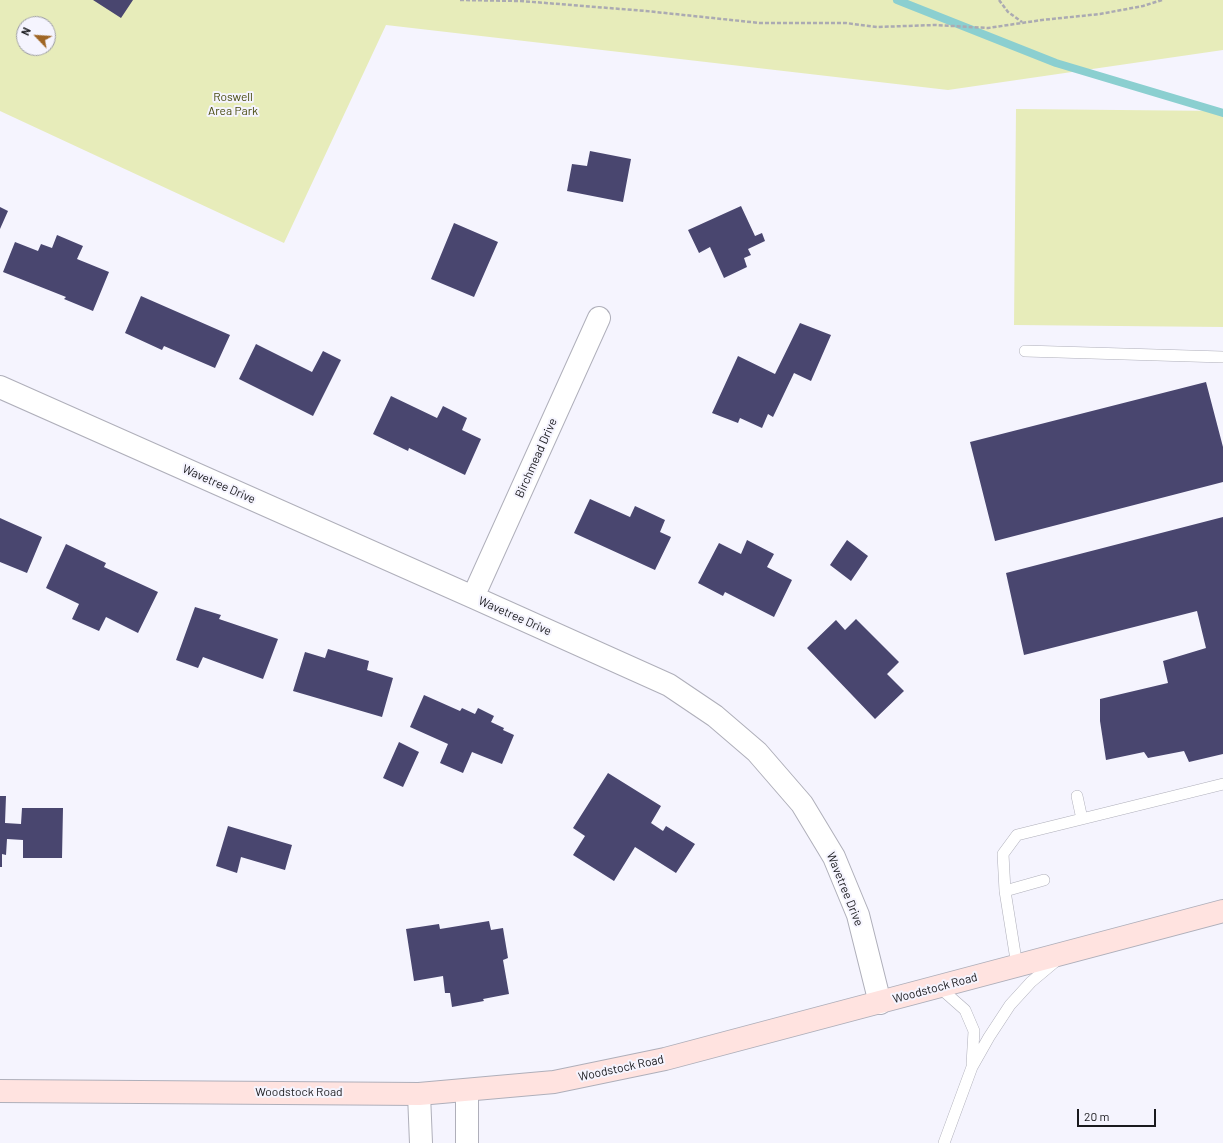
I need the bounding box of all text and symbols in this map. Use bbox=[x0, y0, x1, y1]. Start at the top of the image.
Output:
north arrow bbox=[16, 16, 56, 56]
text: N bbox=[18, 25, 33, 37]
park label: Roswell Area Park bbox=[208, 90, 258, 118]
street label: Birchmead Drive bbox=[512, 416, 560, 500]
street label: Wavetree Drive bbox=[180, 461, 258, 507]
street label: Wavetree Drive bbox=[476, 593, 554, 639]
street label: Wavetree Drive bbox=[824, 850, 866, 928]
street label: Woodstock Road bbox=[891, 970, 979, 1006]
street label: Woodstock Road bbox=[577, 1052, 665, 1084]
street label: Woodstock Road bbox=[255, 1085, 343, 1099]
scale bar bbox=[1079, 1101, 1158, 1127]
text: 20 m bbox=[1084, 1109, 1110, 1123]

